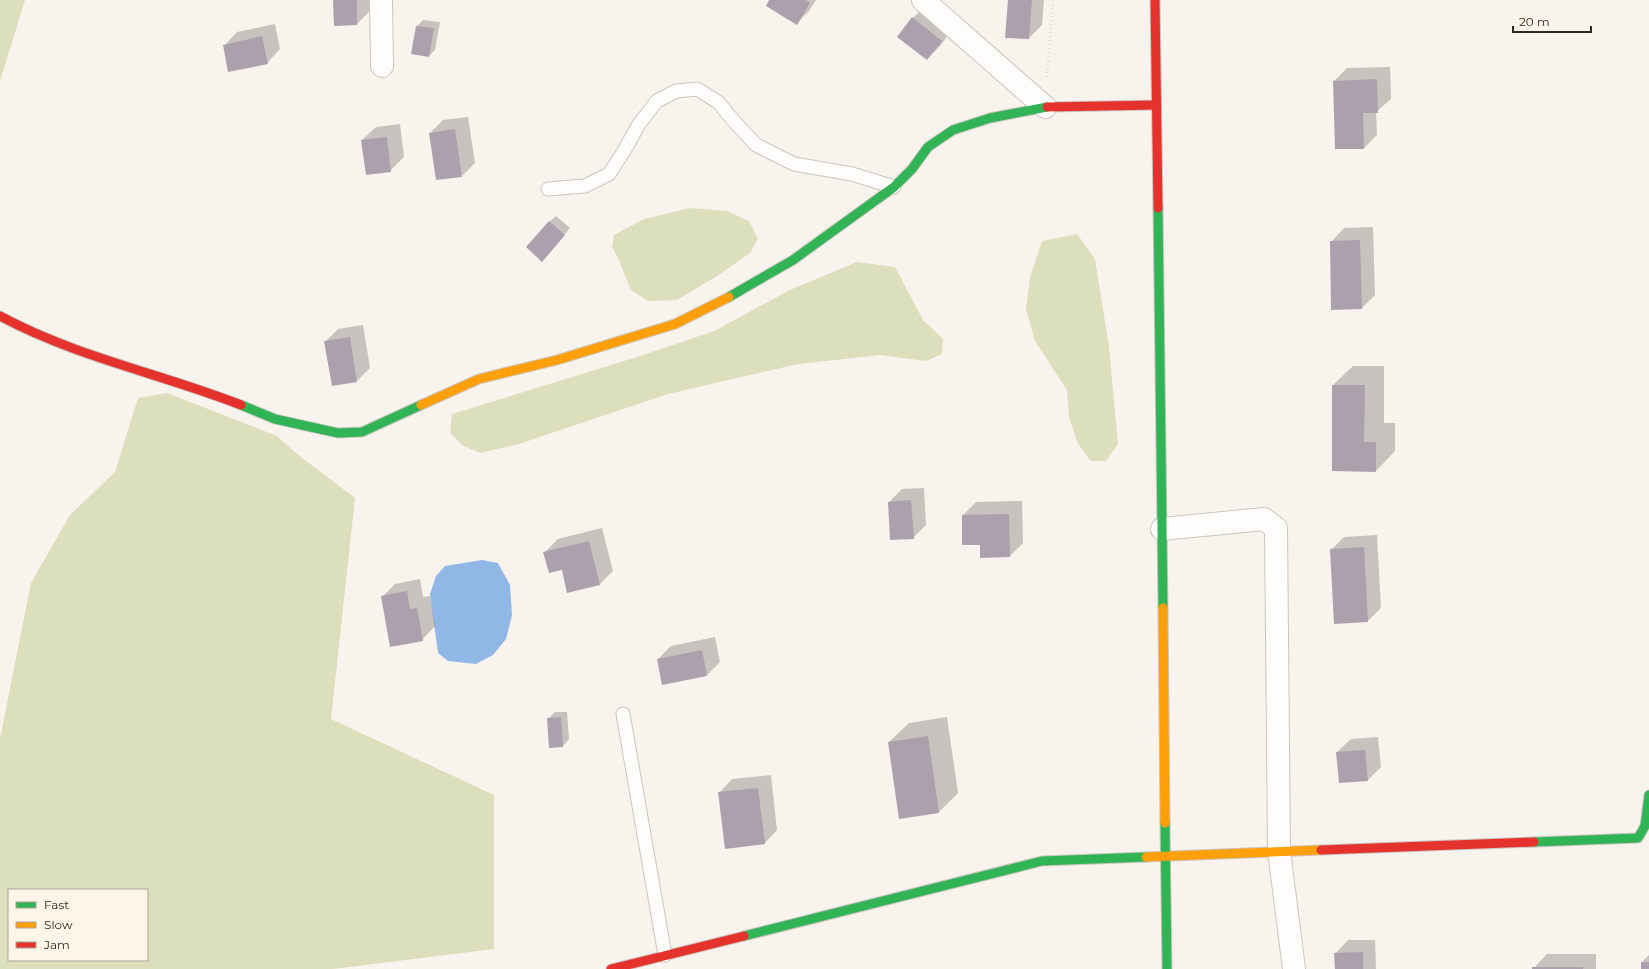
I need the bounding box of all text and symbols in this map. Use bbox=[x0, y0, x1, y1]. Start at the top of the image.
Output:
scale bar bbox=[1513, 8, 1591, 34]
text: 20 m bbox=[1519, 14, 1550, 29]
legend bbox=[8, 889, 148, 961]
text: Fast bbox=[44, 897, 69, 912]
text: Slow bbox=[44, 917, 73, 932]
text: Jam bbox=[43, 937, 70, 952]

